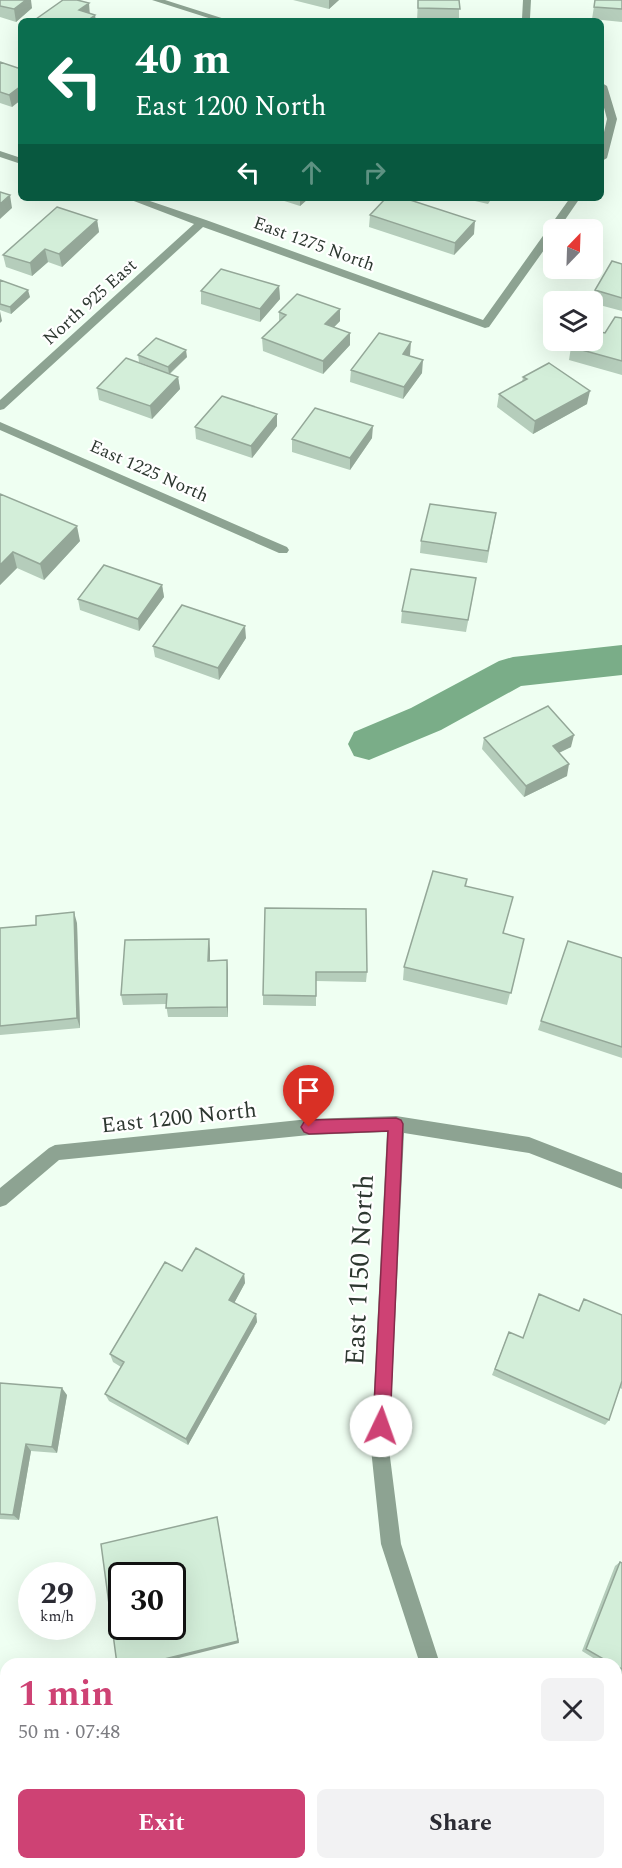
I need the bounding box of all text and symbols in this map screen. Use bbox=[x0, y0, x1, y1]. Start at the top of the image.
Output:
text: 40 m bbox=[135, 29, 230, 92]
icon: left bbox=[36, 42, 114, 120]
text: East 1200 North bbox=[135, 86, 326, 128]
icon: left bbox=[232, 156, 265, 189]
icon: ahead bbox=[295, 156, 328, 189]
icon: right bbox=[358, 156, 391, 189]
street label: East 1275 North bbox=[249, 209, 379, 279]
north arrow bbox=[543, 219, 603, 279]
map controls bbox=[543, 219, 603, 351]
street label: North 925 East bbox=[37, 252, 143, 352]
button: layers bbox=[543, 291, 603, 351]
street label: East 1225 North bbox=[85, 433, 213, 509]
pin bbox=[283, 1065, 334, 1127]
icon: arrive bbox=[292, 1074, 325, 1107]
street label: East 1200 North bbox=[100, 1093, 258, 1143]
street label: East 1150 North bbox=[334, 1173, 386, 1367]
position arrow bbox=[349, 1394, 413, 1458]
speed limit sign: 30 bbox=[108, 1562, 186, 1640]
text: 29 bbox=[40, 1571, 74, 1617]
text: km/h bbox=[40, 1605, 74, 1628]
text: 1 min bbox=[18, 1667, 114, 1722]
button: close bbox=[541, 1678, 604, 1741]
text: 50 m · 07:48 bbox=[18, 1717, 120, 1747]
button: Exit bbox=[18, 1789, 305, 1858]
button: Share bbox=[317, 1789, 604, 1858]

